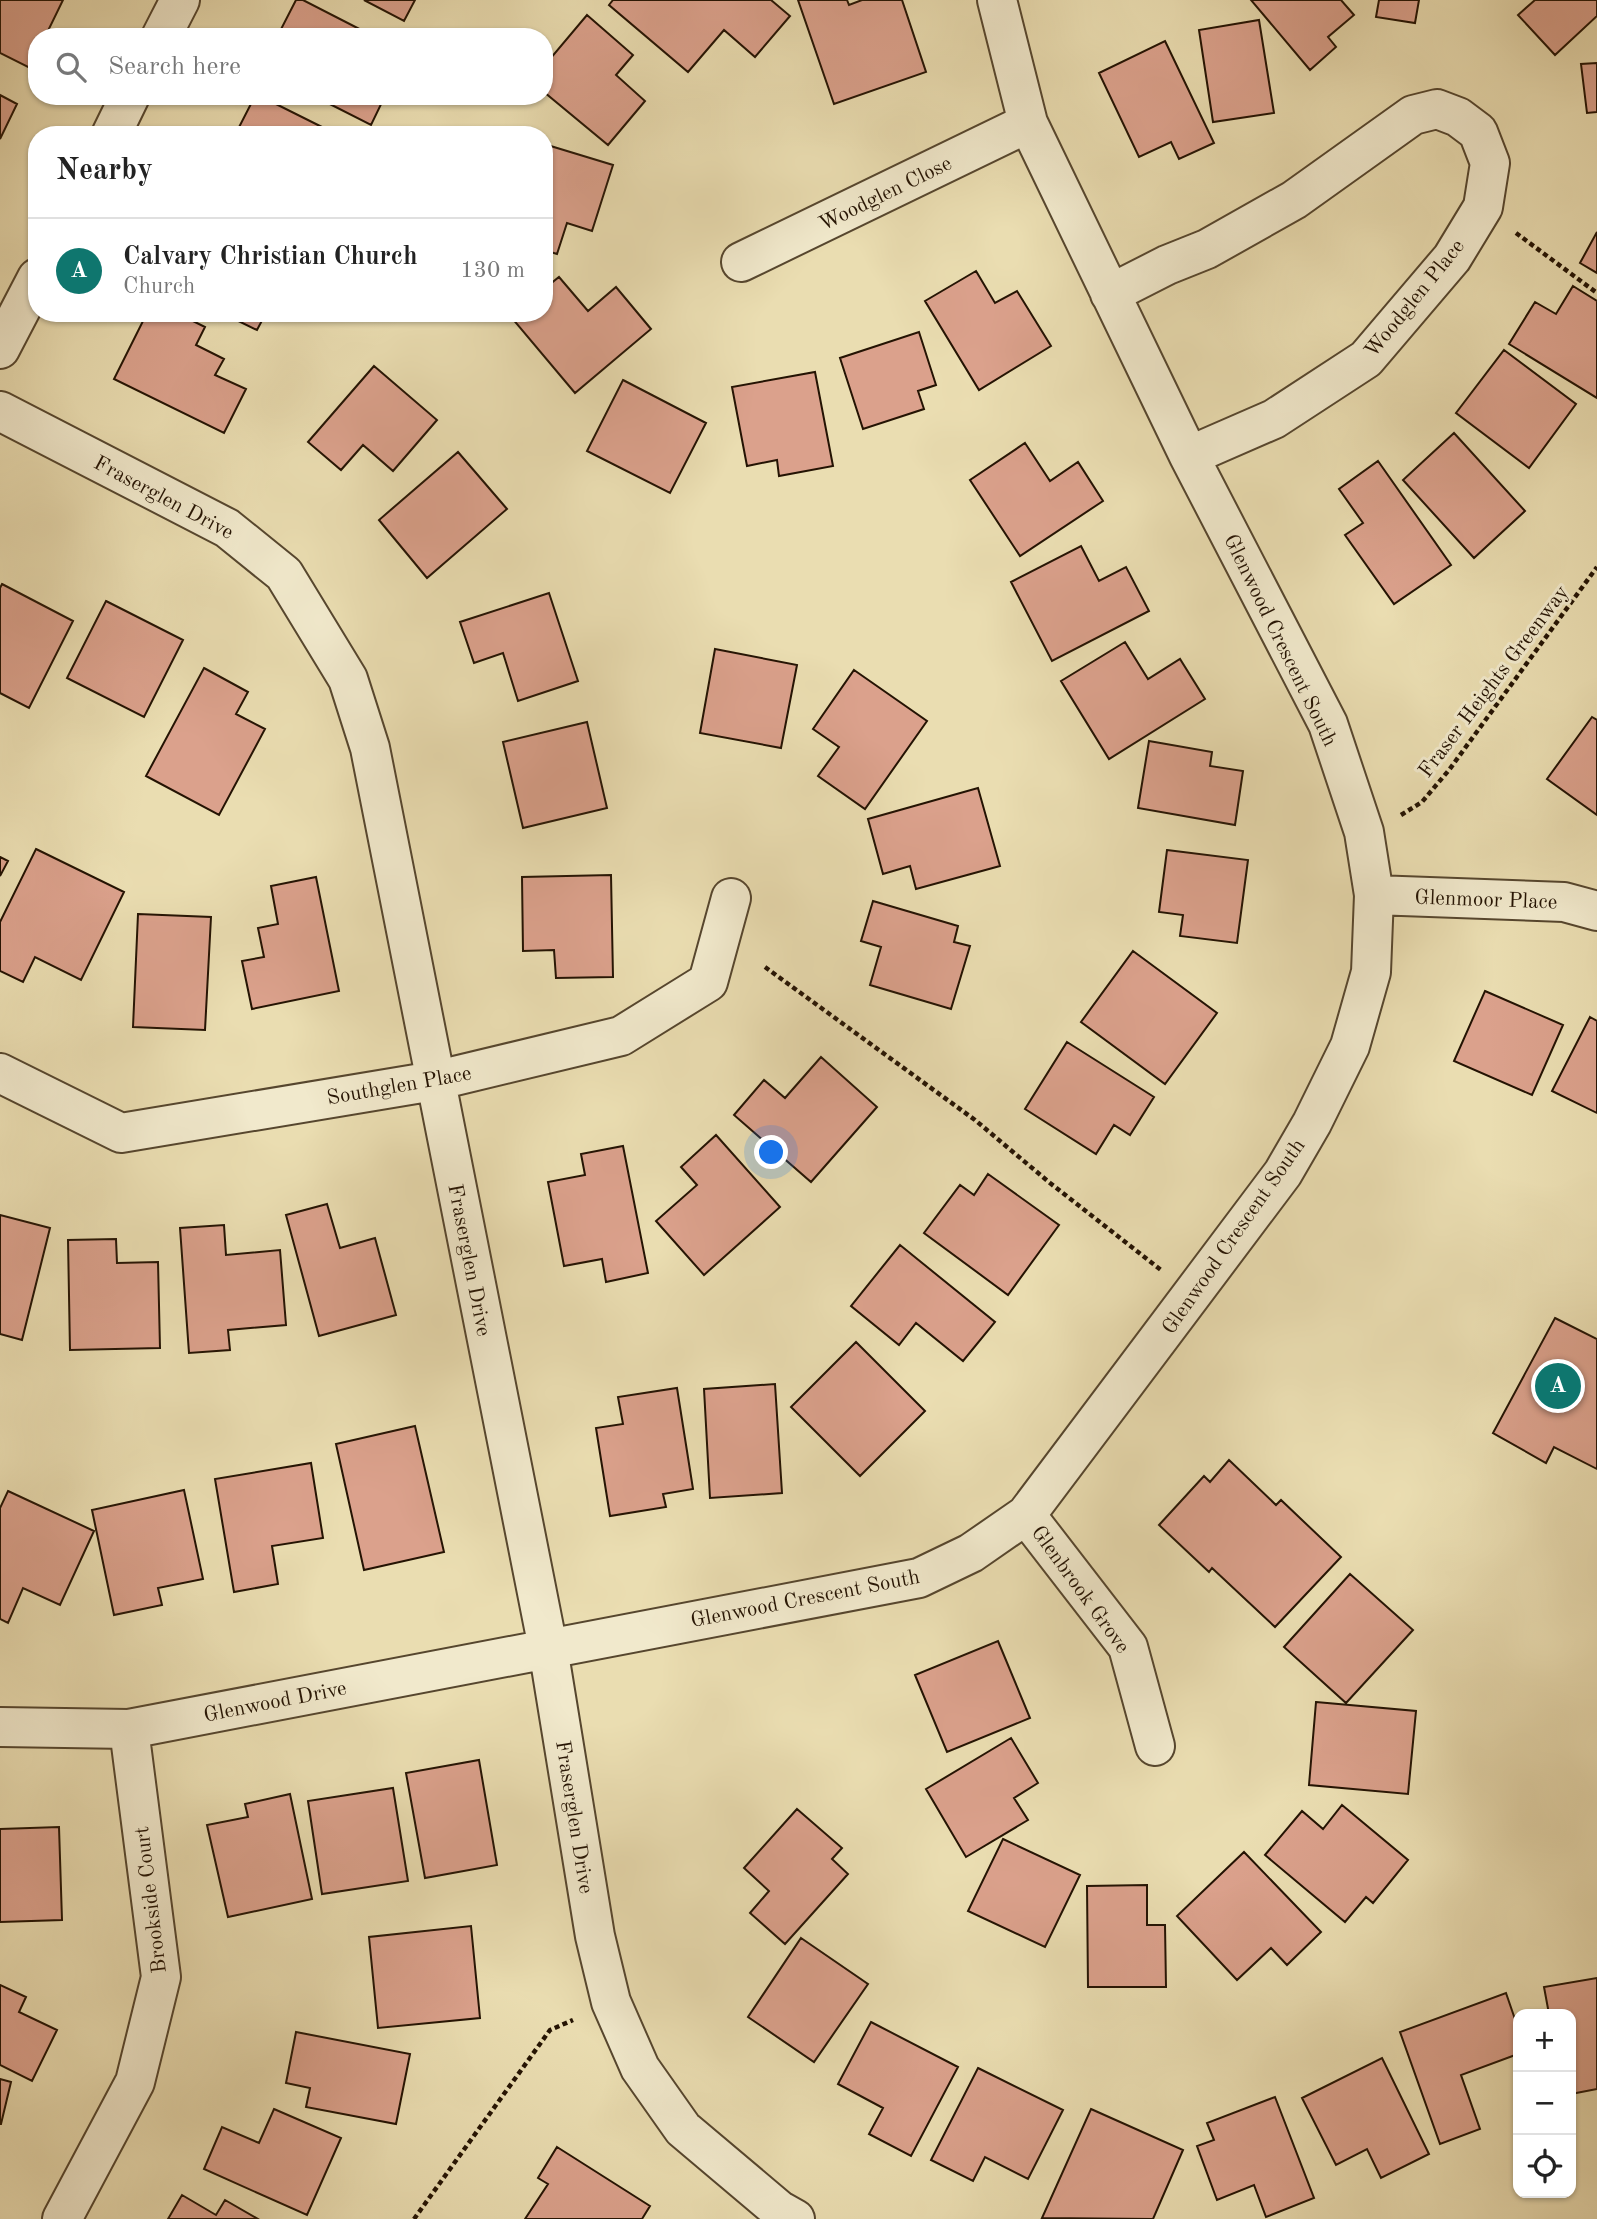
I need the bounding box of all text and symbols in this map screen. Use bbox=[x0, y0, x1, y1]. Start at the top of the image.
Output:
search box bbox=[28, 28, 553, 105]
icon: search bbox=[52, 48, 90, 86]
text: Search here bbox=[108, 54, 241, 80]
street label: Woodglen Close bbox=[816, 153, 955, 236]
text: Nearby bbox=[56, 156, 153, 186]
street label: Woodglen Place bbox=[1361, 236, 1469, 362]
text: Calvary Christian Church bbox=[123, 244, 417, 270]
text: A bbox=[70, 259, 88, 282]
text: 130 m bbox=[460, 259, 525, 282]
text: Church bbox=[123, 275, 195, 298]
street label: Fraserglen Drive bbox=[90, 453, 237, 544]
street label: Glenwood Crescent South bbox=[1219, 531, 1340, 750]
street label: Fraser Heights Greenway bbox=[1415, 582, 1573, 782]
street label: Glenmoor Place bbox=[1414, 888, 1558, 913]
street label: Southglen Place bbox=[325, 1063, 473, 1110]
your location bbox=[754, 1135, 788, 1169]
street label: Glenwood Crescent South bbox=[1159, 1135, 1310, 1338]
street label: Fraserglen Drive bbox=[443, 1182, 494, 1338]
pin: A bbox=[1535, 1360, 1581, 1412]
street label: Glenbrook Grove bbox=[1027, 1522, 1133, 1657]
street label: Glenwood Crescent South bbox=[689, 1567, 922, 1632]
street label: Glenwood Drive bbox=[202, 1678, 349, 1727]
street label: Fraserglen Drive bbox=[551, 1739, 596, 1895]
street label: Brookside Court bbox=[132, 1825, 171, 1974]
map controls bbox=[1513, 2009, 1576, 2198]
button: + bbox=[1513, 2009, 1576, 2072]
button: − bbox=[1513, 2072, 1576, 2135]
button: locate bbox=[1513, 2135, 1576, 2198]

